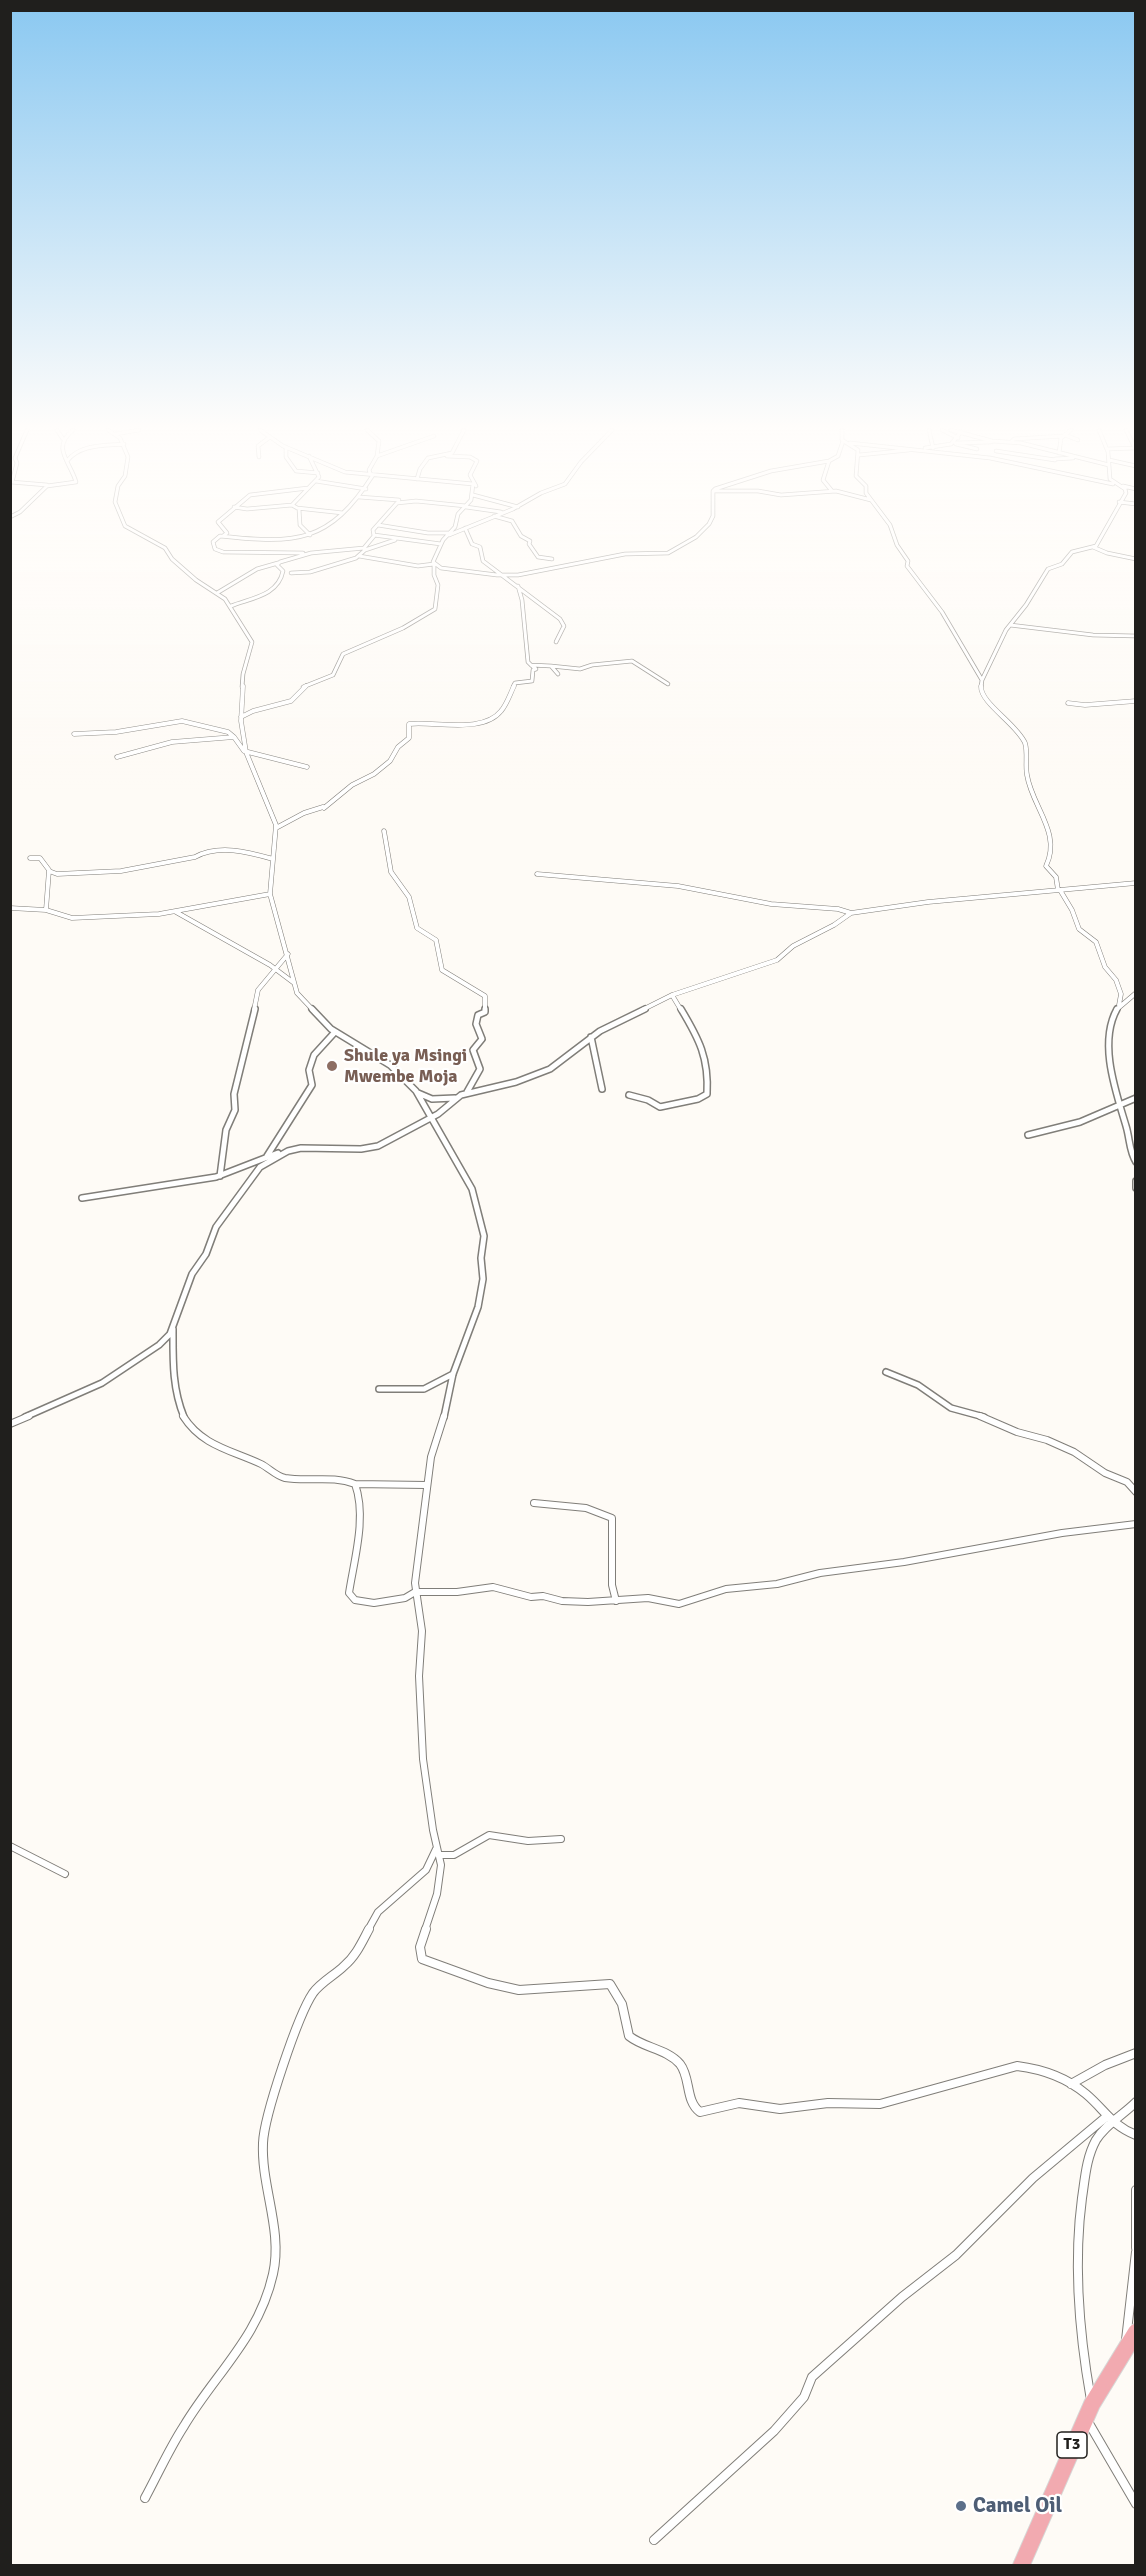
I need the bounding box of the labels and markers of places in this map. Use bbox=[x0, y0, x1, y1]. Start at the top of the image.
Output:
place label: Shule ya Msingi Mwembe Moja bbox=[344, 1045, 467, 1088]
marker: Shule ya Msingi Mwembe Moja bbox=[325, 1059, 339, 1073]
place label: Camel Oil bbox=[973, 2493, 1062, 2519]
marker: Camel Oil bbox=[954, 2499, 968, 2513]

